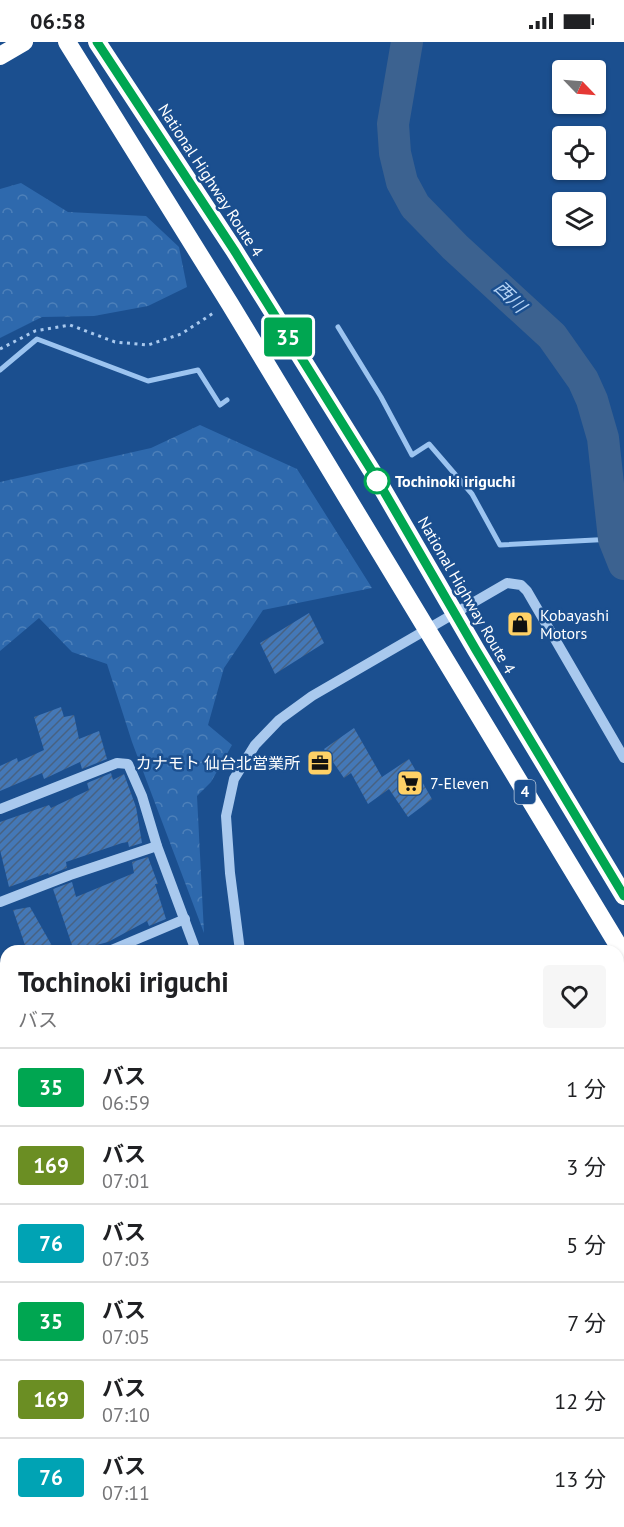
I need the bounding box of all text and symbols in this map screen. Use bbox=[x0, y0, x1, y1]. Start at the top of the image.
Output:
text: 06:58 bbox=[30, 7, 86, 35]
north arrow bbox=[552, 60, 606, 114]
map controls bbox=[552, 60, 606, 246]
street label: National Highway Route 4 bbox=[154, 100, 268, 260]
button: locate bbox=[552, 126, 606, 180]
button: layers bbox=[552, 192, 606, 246]
water label: 西川 bbox=[489, 276, 533, 319]
line badge: 35 bbox=[261, 318, 315, 356]
text: 35 bbox=[276, 324, 300, 351]
marker: Tochinoki iriguchi bbox=[364, 468, 390, 494]
place label: Tochinoki iriguchi bbox=[395, 471, 515, 491]
street label: National Highway Route 4 bbox=[414, 513, 520, 677]
place label: Kobayashi Motors bbox=[540, 605, 609, 643]
shop icon: Kobayashi Motors bbox=[505, 609, 535, 639]
office icon: カナモト 仙台北営業所 bbox=[305, 748, 335, 778]
place label: カナモト 仙台北営業所 bbox=[136, 753, 300, 773]
supermarket icon: 7-Eleven bbox=[395, 768, 425, 798]
place label: 7-Eleven bbox=[430, 773, 489, 793]
road number: 4 bbox=[514, 780, 536, 804]
text: Tochinoki iriguchi bbox=[18, 963, 229, 1000]
button: heart bbox=[543, 965, 606, 1028]
text: バス bbox=[18, 1007, 58, 1033]
text: バス bbox=[102, 1062, 146, 1090]
text: 35 bbox=[39, 1074, 63, 1101]
text: 1 分 bbox=[566, 1075, 606, 1103]
text: 06:59 bbox=[102, 1090, 150, 1116]
text: バス bbox=[102, 1140, 146, 1168]
text: 169 bbox=[33, 1152, 69, 1179]
text: 3 分 bbox=[566, 1153, 606, 1181]
text: 07:01 bbox=[102, 1168, 150, 1194]
text: バス bbox=[102, 1218, 146, 1246]
text: 76 bbox=[39, 1230, 63, 1257]
text: 5 分 bbox=[566, 1231, 606, 1259]
text: 07:03 bbox=[102, 1246, 150, 1272]
text: バス bbox=[102, 1296, 146, 1324]
text: 35 bbox=[39, 1308, 63, 1335]
text: 7 分 bbox=[567, 1309, 606, 1337]
text: 07:05 bbox=[102, 1324, 150, 1350]
text: バス bbox=[102, 1374, 146, 1402]
text: 169 bbox=[33, 1386, 69, 1413]
text: 12 分 bbox=[554, 1387, 606, 1415]
text: 07:10 bbox=[102, 1402, 150, 1428]
text: バス bbox=[102, 1452, 146, 1480]
text: 76 bbox=[39, 1464, 63, 1491]
text: 13 分 bbox=[554, 1465, 606, 1493]
text: 07:11 bbox=[102, 1480, 150, 1506]

